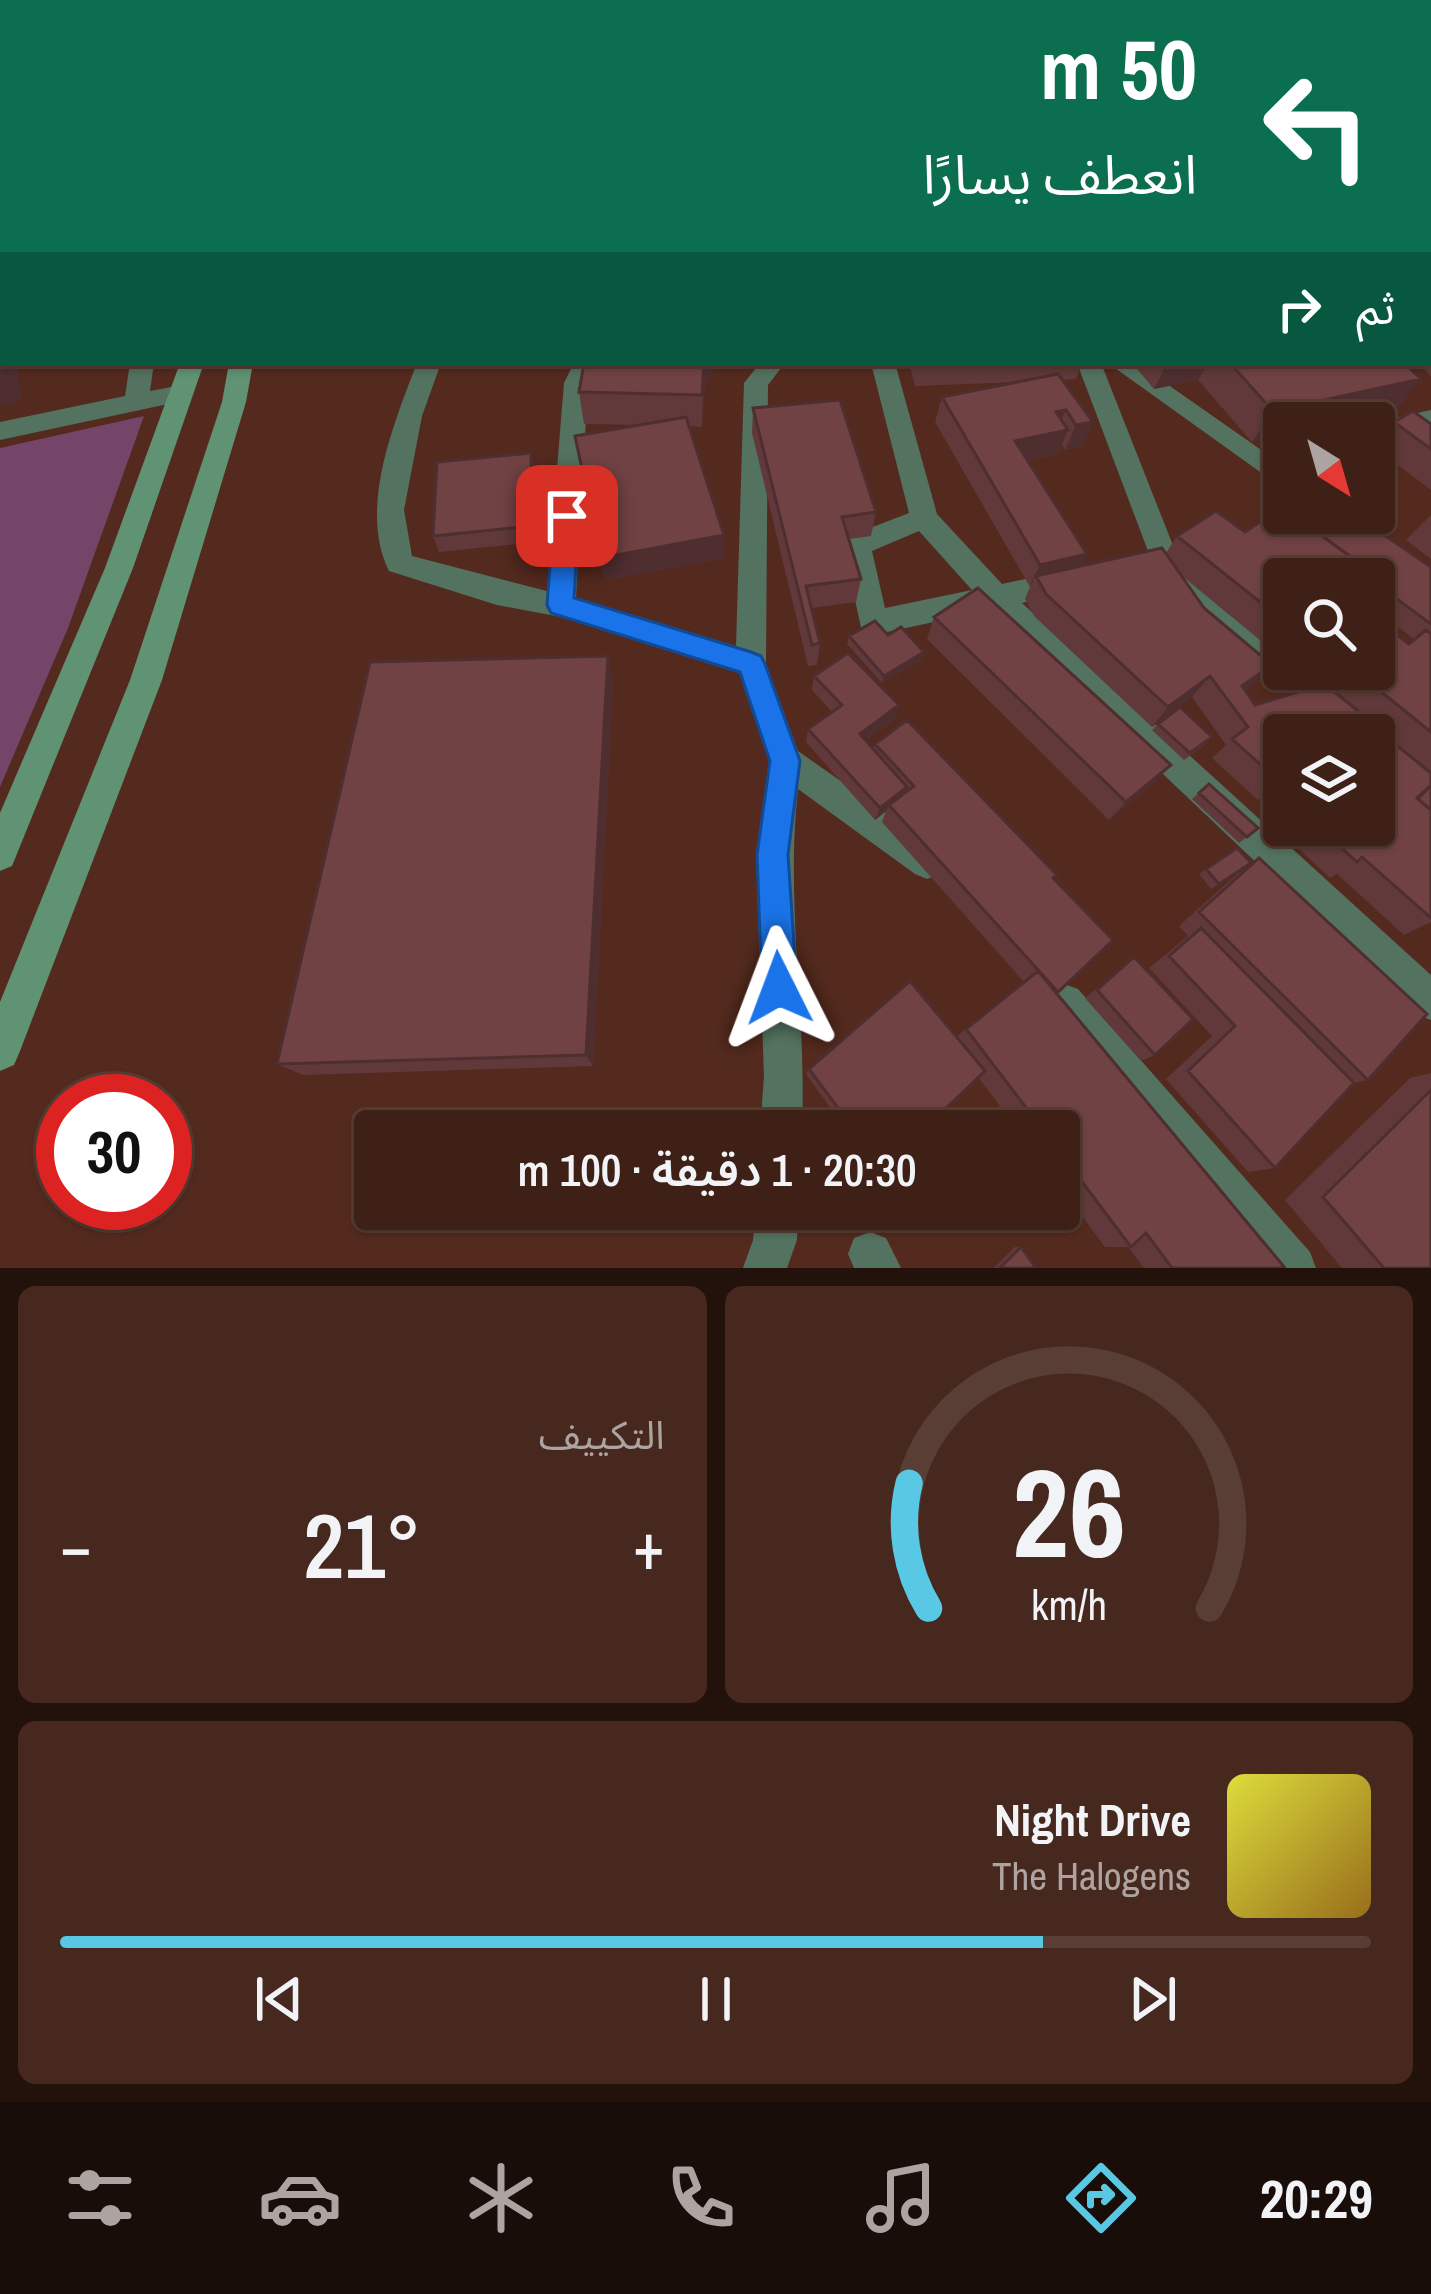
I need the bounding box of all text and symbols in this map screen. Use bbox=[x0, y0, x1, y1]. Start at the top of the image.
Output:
text: 50 m bbox=[1040, 12, 1197, 125]
icon: left bbox=[1239, 48, 1395, 204]
text: انعطف يسارًا bbox=[922, 138, 1197, 211]
icon: right bbox=[1266, 276, 1332, 342]
text: ثم bbox=[1356, 277, 1395, 338]
north arrow bbox=[1263, 402, 1395, 534]
map controls bbox=[1263, 402, 1395, 846]
pin bbox=[516, 465, 618, 567]
icon: arrive bbox=[534, 483, 600, 549]
button: search bbox=[1263, 558, 1395, 690]
button: layers bbox=[1263, 714, 1395, 846]
position arrow bbox=[716, 925, 842, 1051]
speed limit sign: 30 bbox=[36, 1074, 192, 1230]
text: 20:30 · 1 دقيقة · 100 m bbox=[517, 1139, 917, 1200]
text: التكييف bbox=[539, 1409, 665, 1461]
text: 26 bbox=[1012, 1428, 1126, 1596]
text: 21° bbox=[303, 1485, 421, 1606]
text: − bbox=[60, 1501, 92, 1590]
text: + bbox=[633, 1501, 665, 1590]
text: km/h bbox=[1031, 1575, 1107, 1632]
text: Night Drive bbox=[994, 1789, 1191, 1850]
text: The Halogens bbox=[992, 1850, 1191, 1902]
icon: previous bbox=[246, 1966, 312, 2032]
icon: pause bbox=[683, 1966, 749, 2032]
icon: next bbox=[1120, 1966, 1186, 2032]
icon: filters bbox=[58, 2156, 142, 2240]
icon: car bbox=[258, 2156, 342, 2240]
icon: climate bbox=[459, 2156, 543, 2240]
icon: phone bbox=[659, 2156, 743, 2240]
icon: music bbox=[859, 2156, 943, 2240]
icon: directions bbox=[1059, 2156, 1143, 2240]
text: 20:29 bbox=[1260, 2162, 1373, 2235]

